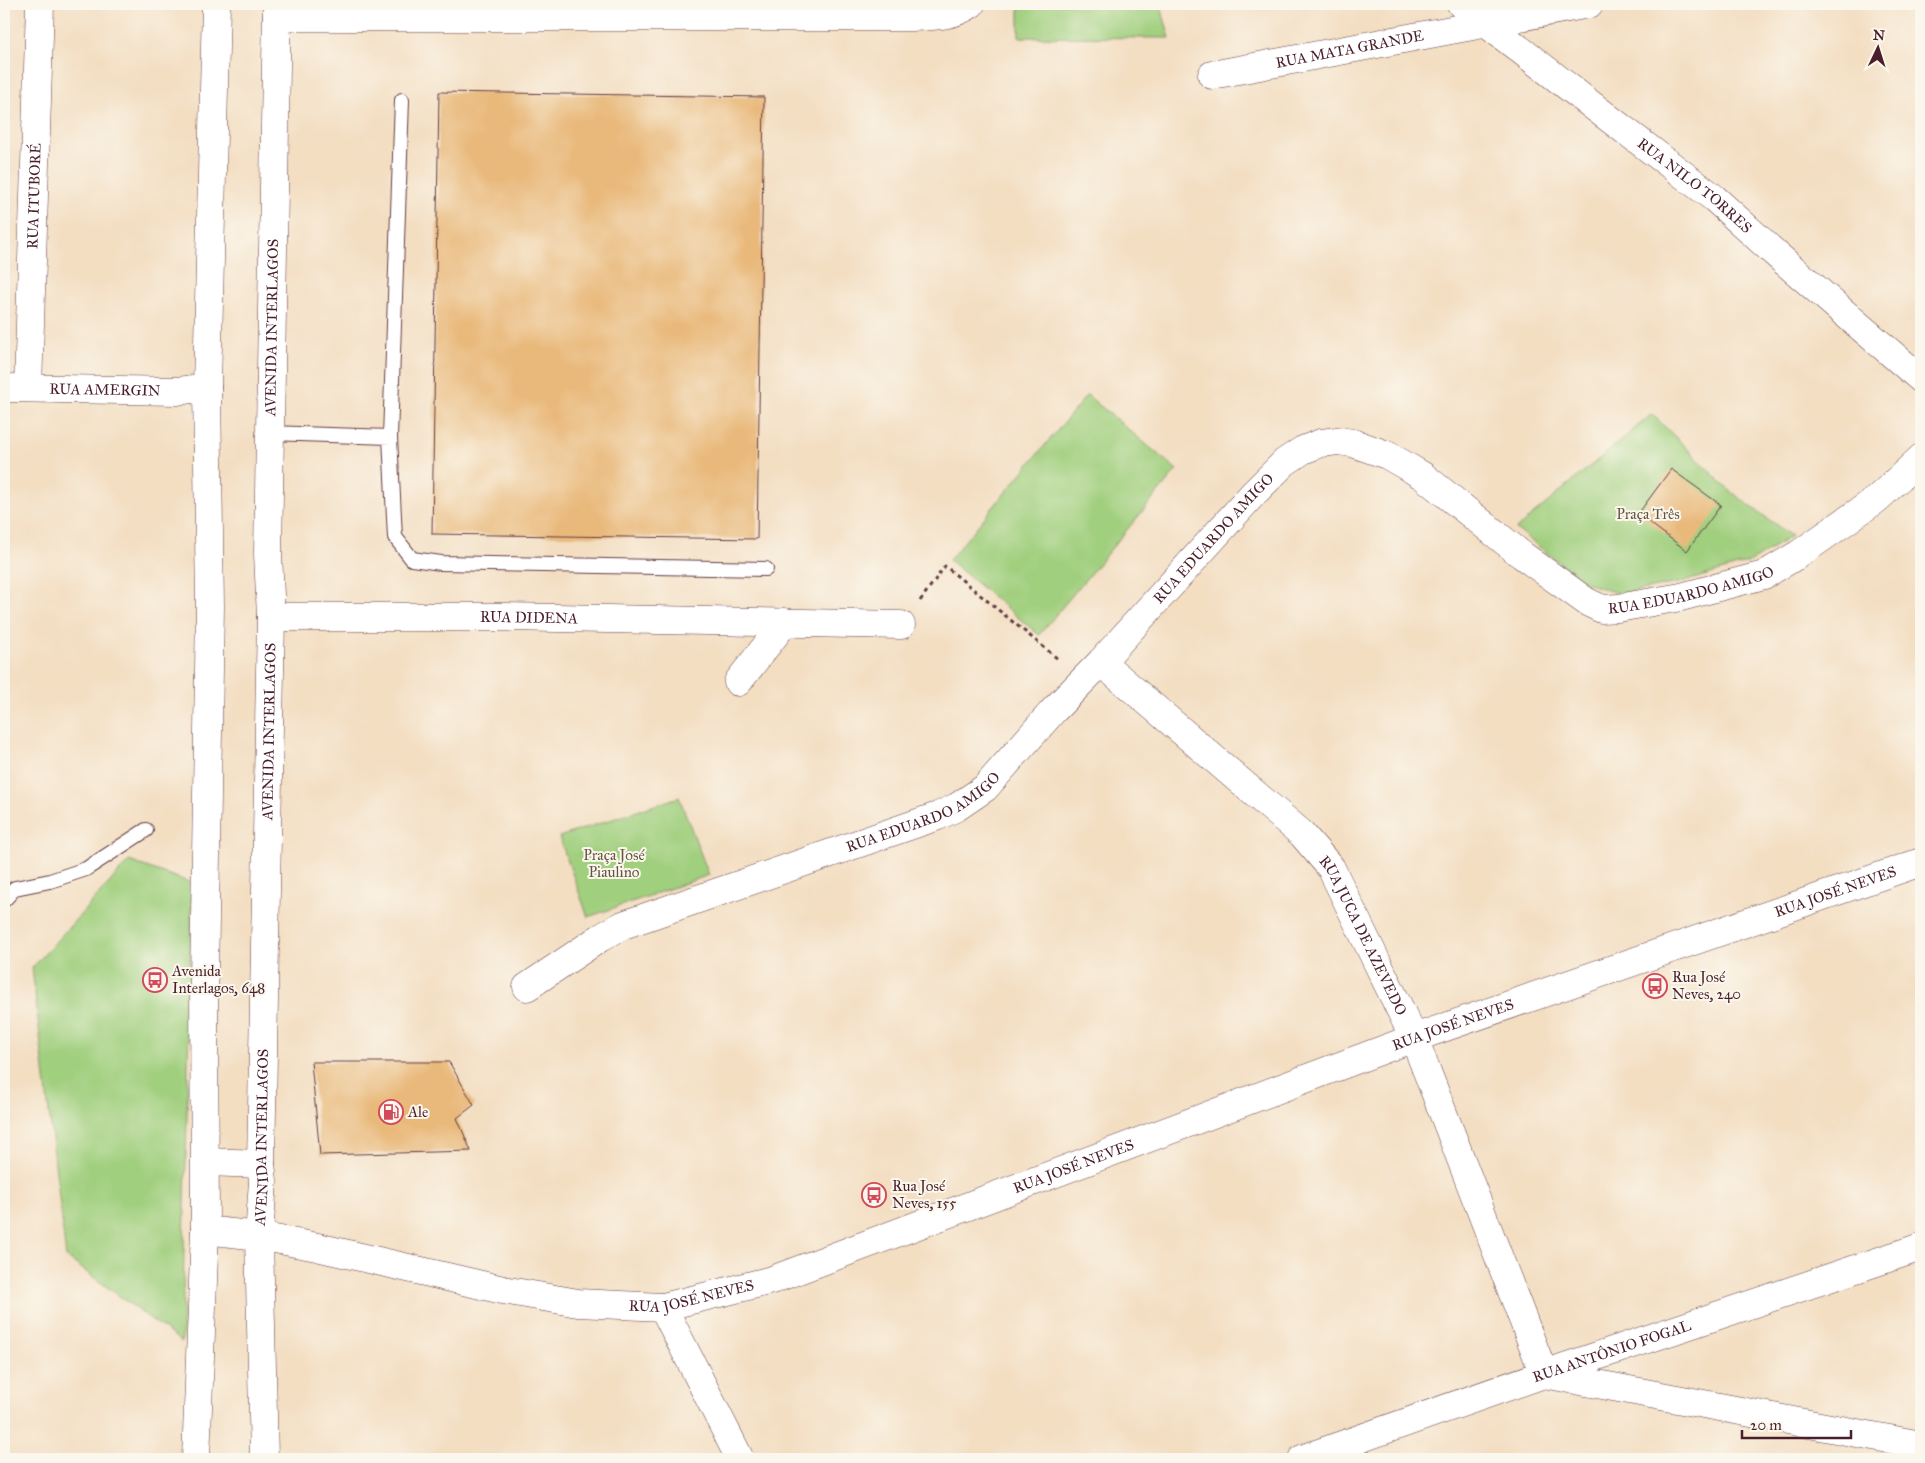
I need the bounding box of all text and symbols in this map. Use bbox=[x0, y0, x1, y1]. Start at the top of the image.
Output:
north arrow bbox=[1852, 22, 1902, 72]
street label: RUA MATA GRANDE bbox=[1274, 26, 1425, 72]
text: N bbox=[1872, 27, 1886, 44]
street label: RUA NILO TORRES bbox=[1634, 134, 1756, 237]
street label: RUA ITUBORÉ bbox=[23, 143, 45, 249]
street label: AVENIDA INTERLAGOS bbox=[261, 239, 282, 417]
street label: RUA AMERGIN bbox=[49, 380, 161, 400]
street label: RUA EDUARDO AMIGO bbox=[1149, 470, 1277, 607]
park label: Praça Três bbox=[1616, 505, 1680, 523]
street label: RUA EDUARDO AMIGO bbox=[1607, 562, 1777, 618]
street label: RUA DIDENA bbox=[480, 608, 578, 627]
street label: AVENIDA INTERLAGOS bbox=[258, 643, 280, 821]
street label: RUA EDUARDO AMIGO bbox=[844, 768, 1004, 856]
park label: Praça José Piaulino bbox=[583, 846, 645, 881]
street label: RUA JUCA DE AZEVEDO bbox=[1315, 852, 1411, 1018]
street label: RUA JOSÉ NEVES bbox=[1772, 862, 1899, 921]
place label: Avenida Interlagos, 648 bbox=[171, 962, 265, 997]
bus stop icon: Avenida Interlagos, 648 bbox=[142, 967, 168, 993]
place label: Rua José Neves, 240 bbox=[1672, 968, 1741, 1003]
bus stop icon: Rua José Neves, 240 bbox=[1642, 973, 1668, 999]
street label: RUA JOSÉ NEVES bbox=[1390, 995, 1516, 1054]
street label: AVENIDA INTERLAGOS bbox=[251, 1049, 272, 1227]
fuel station icon: Ale bbox=[378, 1099, 404, 1125]
place label: Ale bbox=[407, 1103, 428, 1121]
street label: RUA JOSÉ NEVES bbox=[1011, 1135, 1136, 1197]
place label: Rua José Neves, 155 bbox=[892, 1177, 956, 1212]
bus stop icon: Rua José Neves, 155 bbox=[861, 1182, 887, 1208]
street label: RUA JOSÉ NEVES bbox=[628, 1276, 756, 1317]
street label: RUA ANTÔNIO FOGAL bbox=[1530, 1316, 1693, 1386]
scale bar bbox=[1742, 1408, 1851, 1440]
text: 20 m bbox=[1750, 1416, 1782, 1434]

